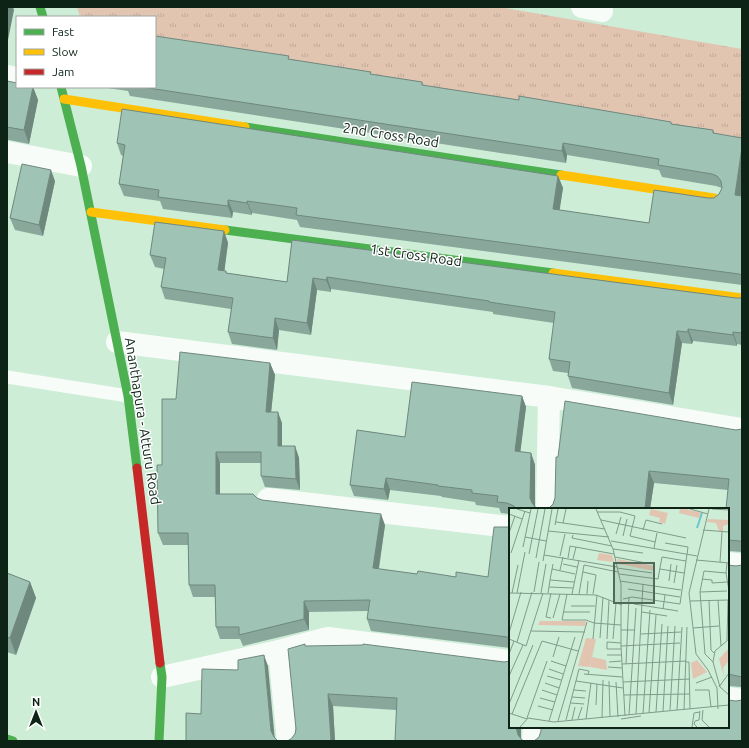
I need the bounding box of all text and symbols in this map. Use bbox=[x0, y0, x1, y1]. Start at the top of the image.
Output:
legend bbox=[16, 16, 156, 88]
text: Fast bbox=[52, 25, 74, 38]
text: Slow bbox=[52, 45, 78, 58]
text: Jam bbox=[52, 65, 74, 78]
street label: 2nd Cross Road bbox=[342, 120, 440, 150]
street label: 1st Cross Road bbox=[369, 241, 463, 269]
street label: Ananthapura - Atturu Road bbox=[122, 336, 164, 506]
inset map bbox=[509, 508, 729, 728]
north arrow bbox=[16, 692, 56, 732]
text: N bbox=[32, 696, 40, 708]

